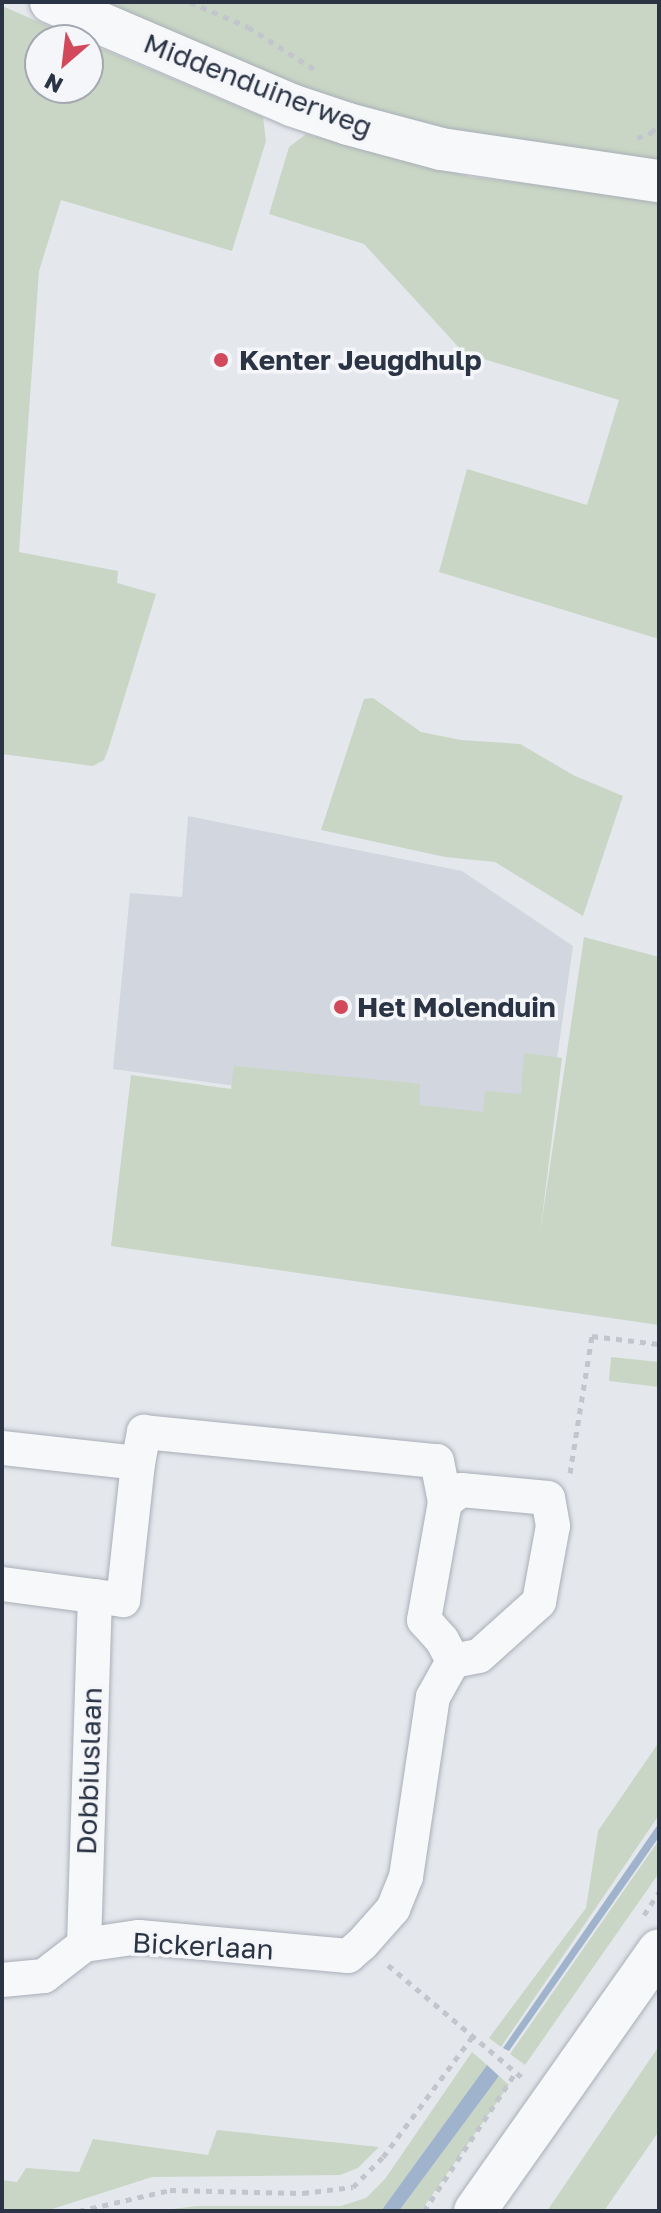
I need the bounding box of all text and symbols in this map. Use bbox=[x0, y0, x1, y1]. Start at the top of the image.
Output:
north arrow bbox=[24, 24, 104, 104]
street label: Middenduinerweg bbox=[139, 26, 377, 144]
text: N bbox=[40, 68, 67, 100]
place label: Kenter Jeugdhulp bbox=[239, 343, 482, 377]
marker: Kenter Jeugdhulp bbox=[210, 349, 232, 371]
place label: Het Molenduin bbox=[357, 990, 556, 1024]
marker: Het Molenduin bbox=[332, 998, 350, 1016]
street label: Dobbiuslaan bbox=[69, 1686, 109, 1856]
street label: Bickerlaan bbox=[131, 1926, 275, 1966]

